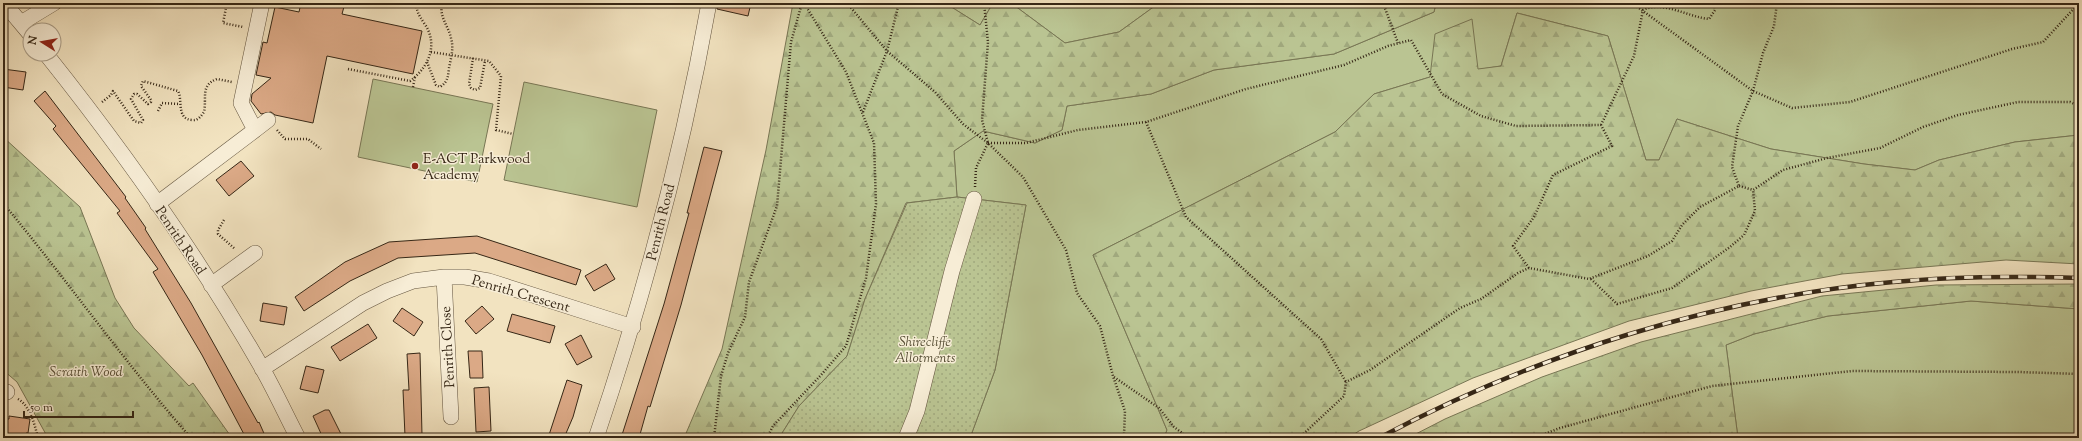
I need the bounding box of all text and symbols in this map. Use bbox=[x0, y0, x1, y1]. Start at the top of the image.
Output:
north arrow bbox=[22, 22, 62, 62]
text: N bbox=[24, 34, 42, 47]
place label: E-ACT Parkwood Academy bbox=[423, 150, 530, 186]
marker: E-ACT Parkwood Academy bbox=[410, 161, 420, 171]
street label: Penrith Road bbox=[643, 182, 681, 263]
street label: Penrith Road bbox=[149, 203, 210, 279]
street label: Penrith Crescent bbox=[469, 271, 572, 319]
street label: Penrith Close bbox=[437, 306, 461, 388]
park label: Shirecliffe Allotments bbox=[895, 333, 956, 369]
park label: Scraith Wood bbox=[49, 363, 123, 383]
scale bar bbox=[24, 393, 133, 419]
text: 50 m bbox=[29, 399, 53, 417]

